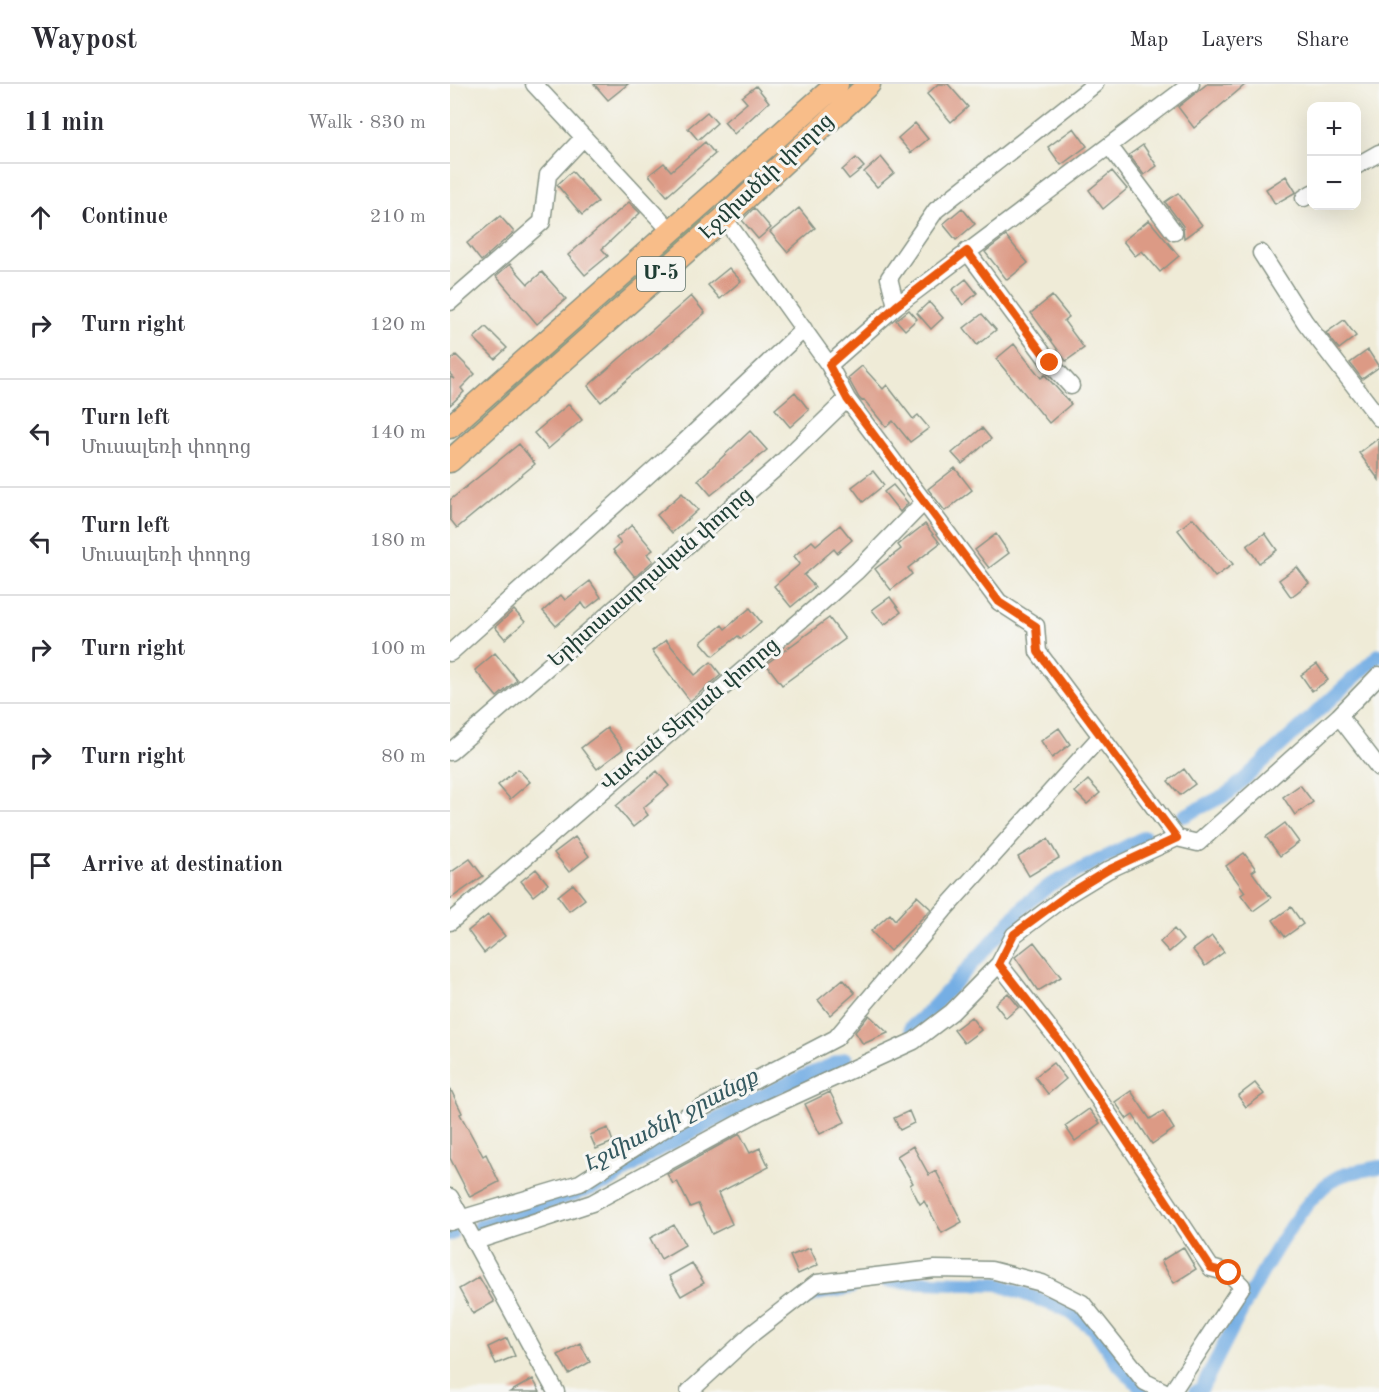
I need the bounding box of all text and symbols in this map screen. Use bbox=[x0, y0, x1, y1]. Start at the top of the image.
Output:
text: Waypost bbox=[30, 27, 137, 55]
text: Map bbox=[1129, 30, 1168, 51]
text: Layers bbox=[1201, 30, 1263, 51]
text: Share bbox=[1296, 30, 1349, 51]
map controls bbox=[1307, 102, 1361, 210]
button: + bbox=[1307, 102, 1361, 156]
street label: Էջմիածնի փողոց bbox=[696, 109, 838, 245]
text: 11 min bbox=[24, 110, 104, 136]
text: Walk · 830 m bbox=[307, 113, 426, 133]
button: − bbox=[1307, 156, 1361, 210]
icon: ahead bbox=[24, 201, 57, 234]
text: Continue bbox=[81, 206, 168, 228]
text: 210 m bbox=[370, 207, 426, 227]
road number: Մ-5 bbox=[637, 257, 685, 291]
icon: right bbox=[24, 309, 57, 342]
text: Turn right bbox=[81, 314, 185, 336]
text: 120 m bbox=[370, 315, 426, 335]
route end bbox=[1036, 349, 1062, 375]
text: Turn left bbox=[81, 407, 170, 429]
icon: left bbox=[24, 417, 57, 450]
text: 140 m bbox=[370, 423, 426, 443]
text: Մուսալեռի փողոց bbox=[81, 438, 251, 458]
street label: Երիտասարդական փողոց bbox=[545, 483, 757, 673]
text: Turn left bbox=[81, 515, 170, 537]
icon: left bbox=[24, 525, 57, 558]
text: 180 m bbox=[370, 531, 426, 551]
text: Մուսալեռի փողոց bbox=[81, 546, 251, 566]
icon: right bbox=[24, 633, 57, 666]
street label: Վահան Տերյան փողոց bbox=[596, 634, 784, 796]
text: Turn right bbox=[81, 638, 185, 660]
text: 100 m bbox=[370, 639, 426, 659]
icon: right bbox=[24, 741, 57, 774]
text: Turn right bbox=[81, 746, 185, 768]
text: 80 m bbox=[381, 747, 426, 767]
icon: arrive bbox=[24, 849, 57, 882]
text: Arrive at destination bbox=[81, 854, 283, 876]
water label: Էջմիածնի ջրանցք bbox=[580, 1065, 763, 1177]
route start bbox=[1215, 1259, 1241, 1285]

